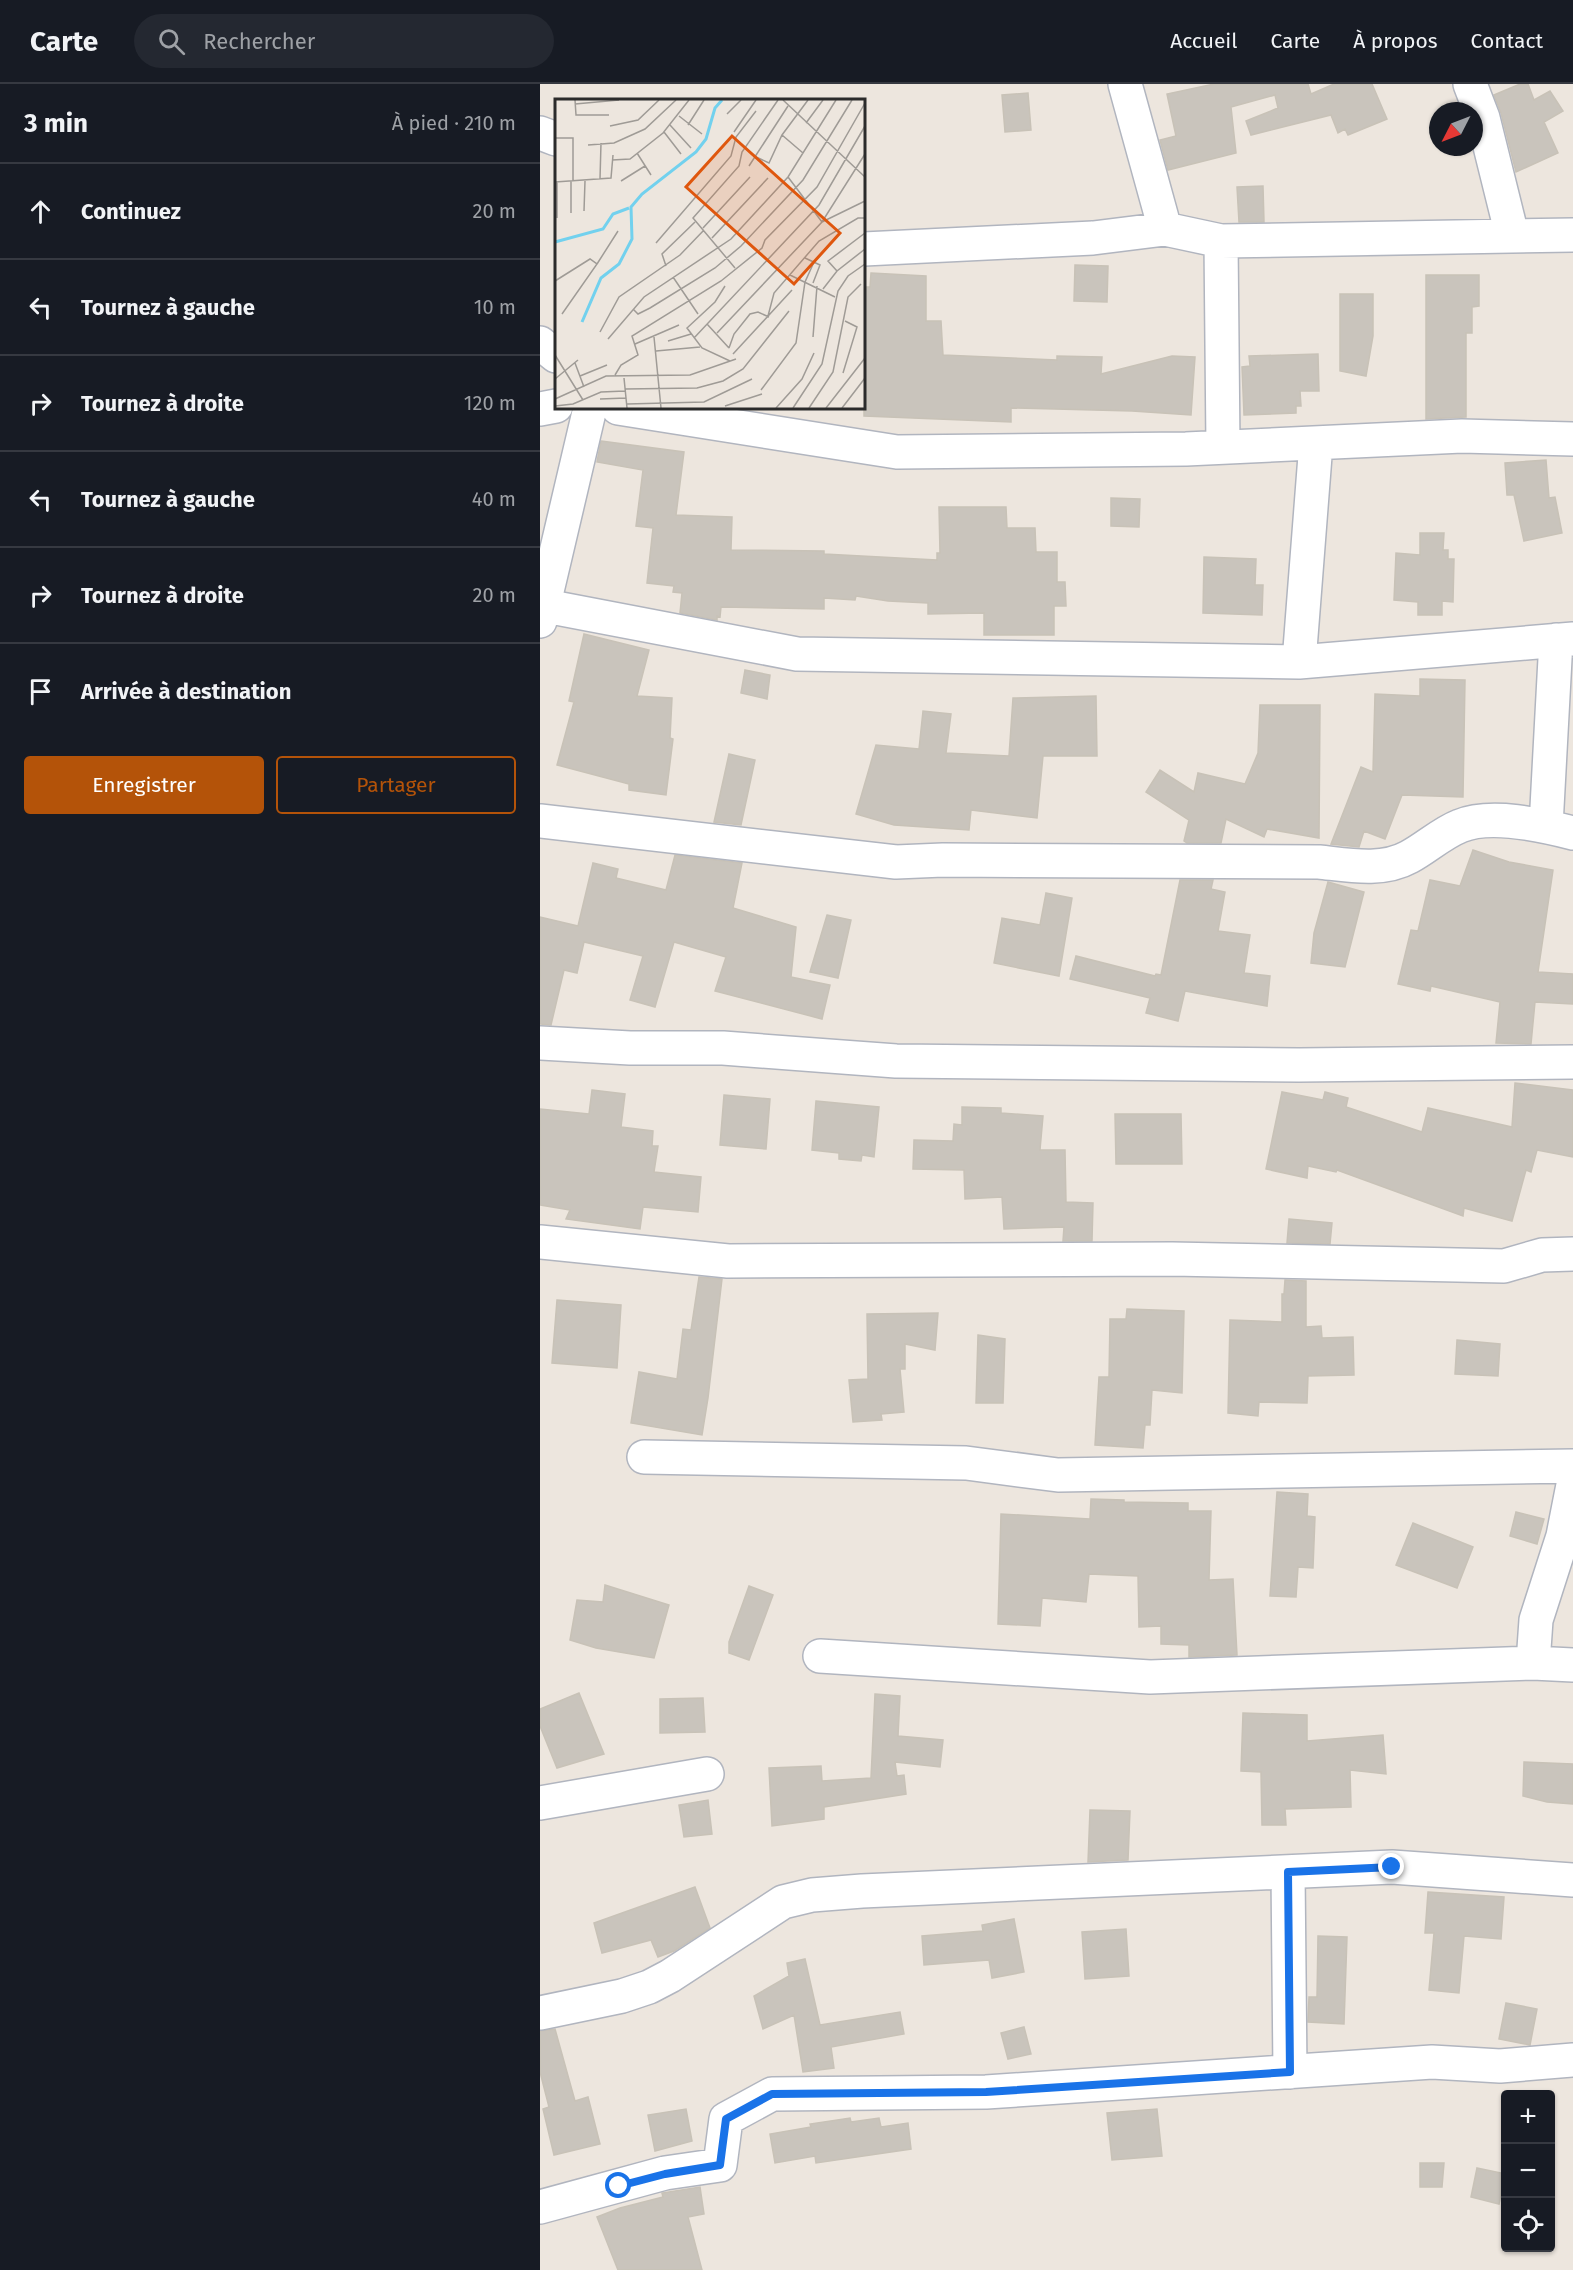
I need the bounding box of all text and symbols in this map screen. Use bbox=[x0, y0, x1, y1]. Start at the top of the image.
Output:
search box bbox=[134, 14, 554, 68]
text: Carte bbox=[30, 25, 98, 58]
icon: search bbox=[155, 25, 188, 58]
text: Rechercher bbox=[203, 28, 315, 55]
text: Accueil bbox=[1170, 28, 1237, 54]
text: Carte bbox=[1270, 28, 1320, 54]
text: À propos bbox=[1353, 28, 1438, 54]
text: Contact bbox=[1471, 28, 1543, 54]
inset map bbox=[555, 99, 866, 410]
north arrow bbox=[1429, 102, 1483, 156]
text: 3 min bbox=[24, 108, 88, 139]
text: À pied · 210 m bbox=[392, 111, 516, 135]
icon: ahead bbox=[24, 195, 57, 228]
text: Continuez bbox=[81, 198, 181, 225]
text: 20 m bbox=[473, 199, 516, 223]
icon: left bbox=[24, 291, 57, 324]
text: Tournez à gauche bbox=[81, 294, 255, 321]
text: 10 m bbox=[474, 295, 516, 319]
icon: right bbox=[24, 387, 57, 420]
text: Tournez à droite bbox=[81, 390, 244, 417]
text: 120 m bbox=[464, 391, 516, 415]
icon: left bbox=[24, 483, 57, 516]
text: Tournez à gauche bbox=[81, 486, 255, 513]
text: 40 m bbox=[472, 487, 516, 511]
icon: right bbox=[24, 579, 57, 612]
text: Tournez à droite bbox=[81, 582, 244, 609]
text: 20 m bbox=[473, 583, 516, 607]
icon: arrive bbox=[24, 675, 57, 708]
text: Arrivée à destination bbox=[81, 678, 291, 705]
button: Enregistrer bbox=[24, 756, 264, 814]
button: Partager bbox=[276, 756, 516, 814]
route end bbox=[1378, 1853, 1404, 1879]
map controls bbox=[1501, 2090, 1555, 2252]
button: + bbox=[1501, 2090, 1555, 2144]
button: − bbox=[1501, 2144, 1555, 2198]
route start bbox=[605, 2172, 631, 2198]
button: locate bbox=[1501, 2198, 1555, 2252]

